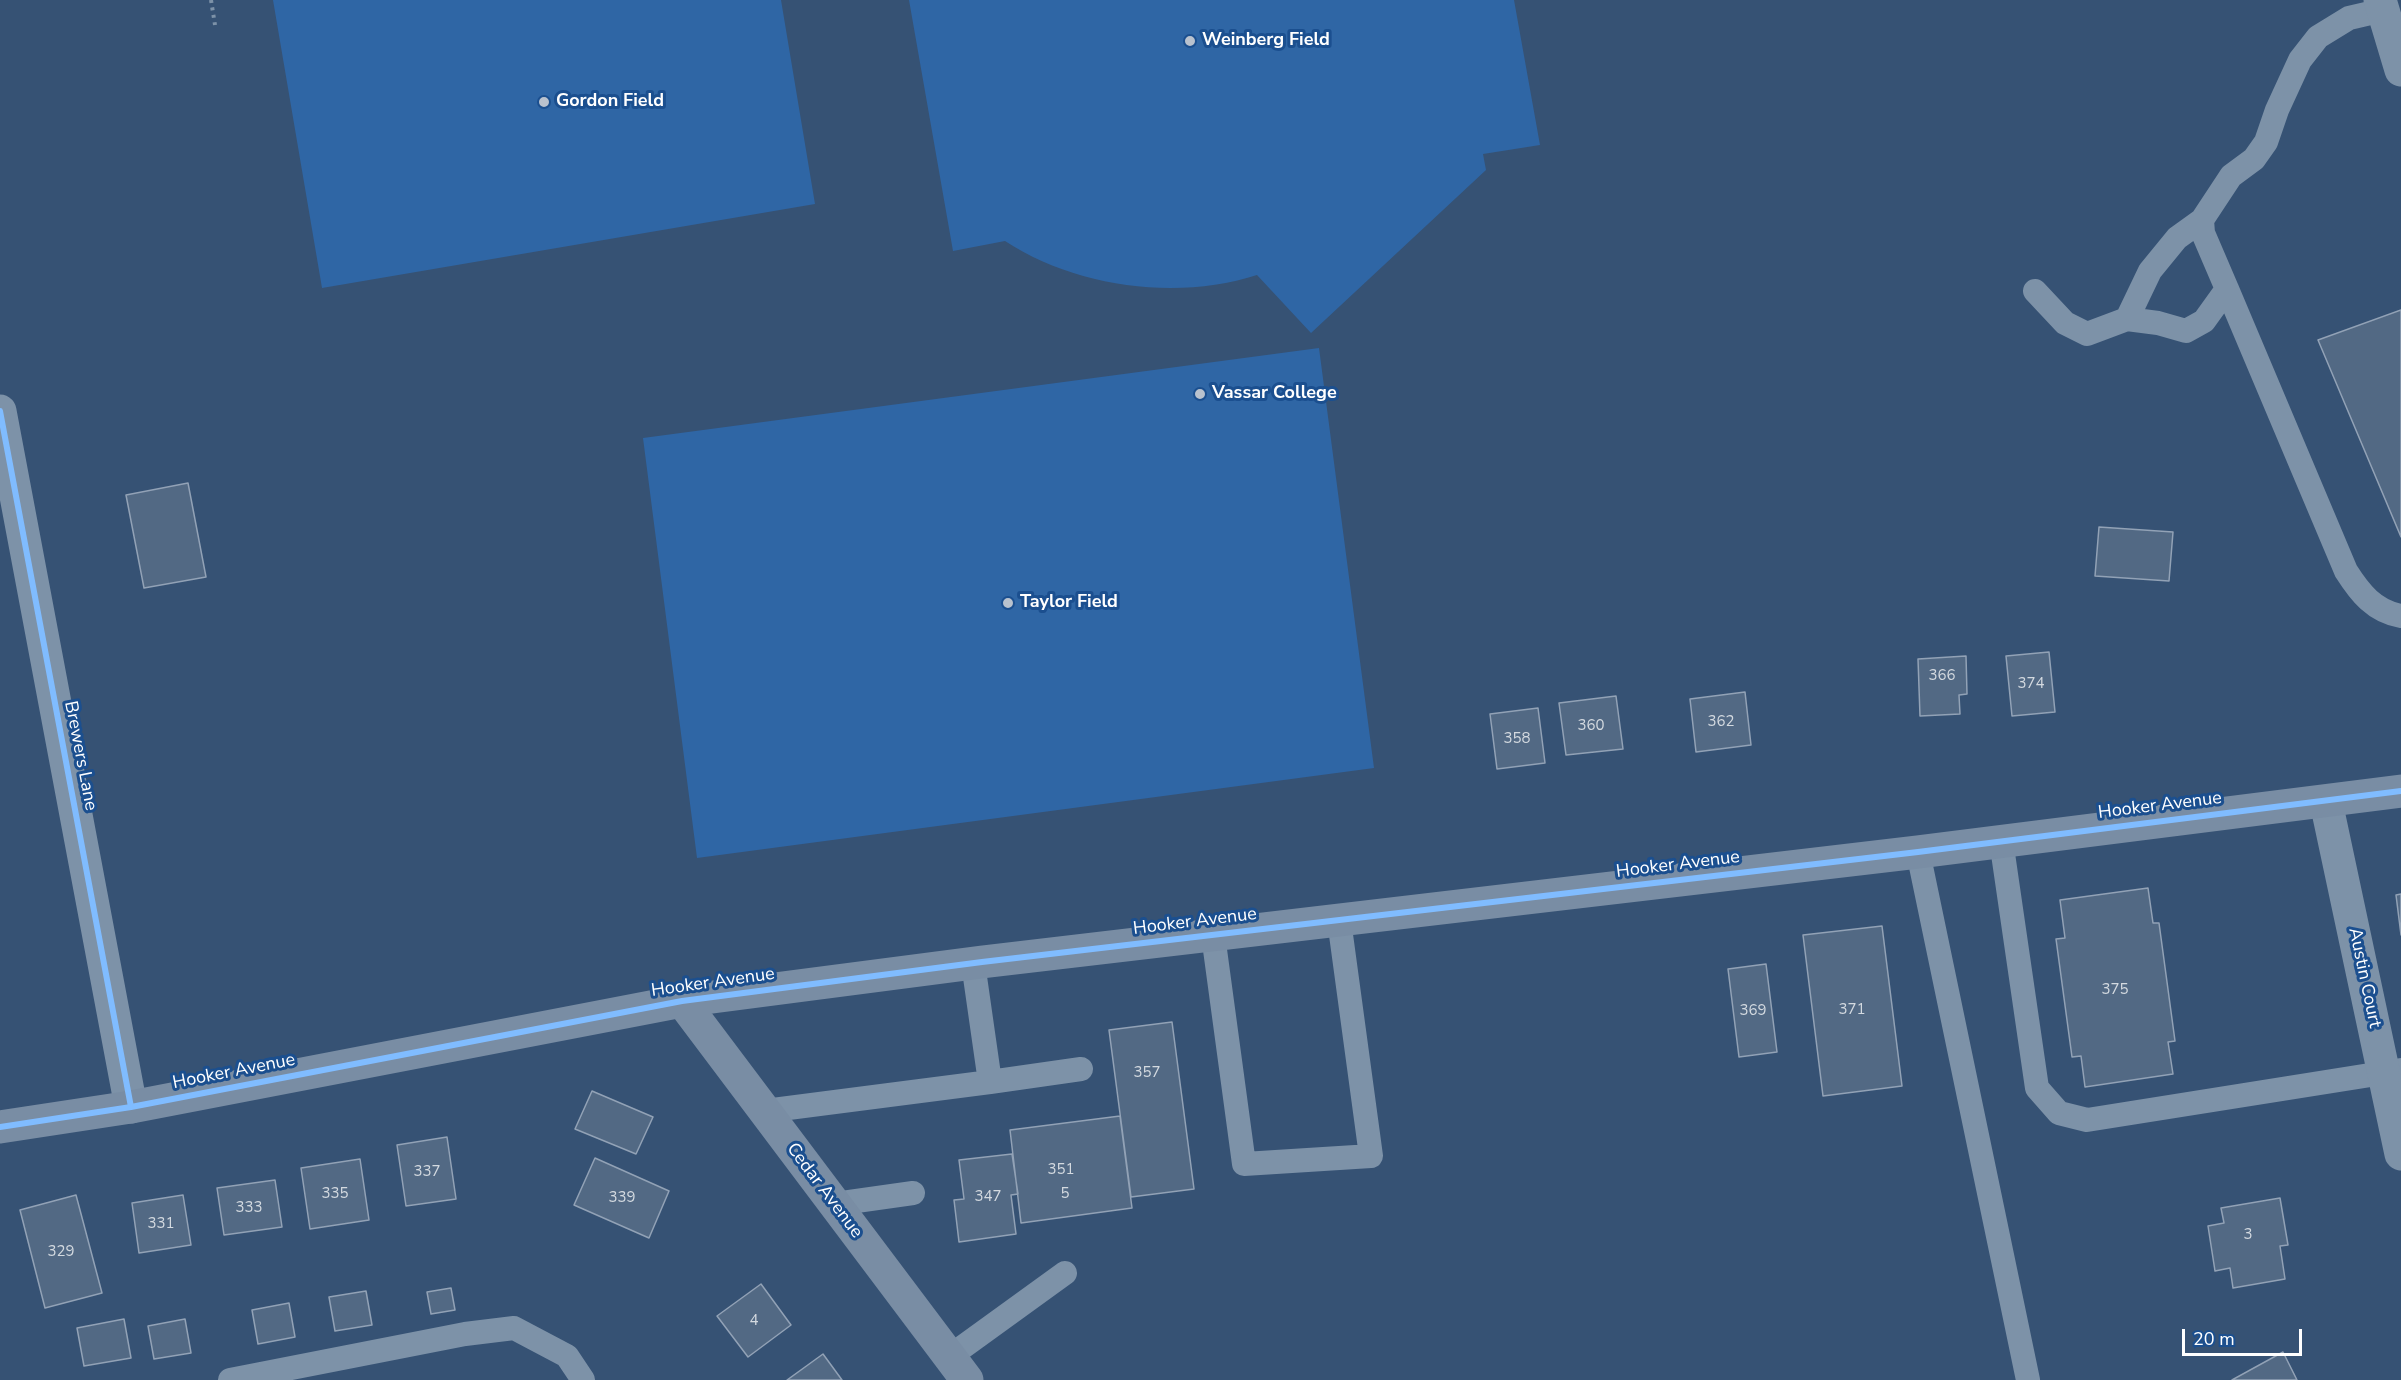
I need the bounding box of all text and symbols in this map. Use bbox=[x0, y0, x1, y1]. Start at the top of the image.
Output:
place label: Weinberg Field bbox=[1202, 30, 1330, 52]
marker: Weinberg Field bbox=[1183, 34, 1197, 48]
place label: Gordon Field bbox=[556, 91, 664, 113]
marker: Gordon Field bbox=[537, 95, 551, 109]
place label: Vassar College bbox=[1212, 383, 1337, 405]
marker: Vassar College bbox=[1193, 387, 1207, 401]
place label: Taylor Field bbox=[1020, 592, 1118, 614]
marker: Taylor Field bbox=[1001, 596, 1015, 610]
house number: 366 bbox=[1929, 667, 1955, 685]
house number: 374 bbox=[2018, 675, 2044, 693]
street label: Brewers Lane bbox=[59, 699, 101, 813]
house number: 362 bbox=[1708, 713, 1734, 731]
house number: 360 bbox=[1578, 717, 1604, 735]
house number: 358 bbox=[1504, 730, 1530, 748]
street label: Hooker Avenue bbox=[2097, 788, 2223, 824]
street label: Hooker Avenue bbox=[1615, 847, 1741, 883]
street label: Hooker Avenue bbox=[1132, 904, 1258, 940]
street label: Austin Court bbox=[2343, 926, 2385, 1030]
street label: Hooker Avenue bbox=[650, 964, 776, 1002]
house number: 375 bbox=[2102, 981, 2128, 999]
house number: 371 bbox=[1839, 1001, 1865, 1019]
house number: 369 bbox=[1740, 1002, 1766, 1020]
street label: Hooker Avenue bbox=[171, 1050, 297, 1094]
house number: 357 bbox=[1134, 1064, 1160, 1082]
street label: Cedar Avenue bbox=[781, 1139, 867, 1243]
house number: 351 bbox=[1048, 1161, 1074, 1179]
house number: 337 bbox=[414, 1163, 440, 1181]
house number: 335 bbox=[322, 1185, 348, 1203]
house number: 5 bbox=[1061, 1185, 1069, 1203]
house number: 347 bbox=[975, 1188, 1001, 1206]
house number: 339 bbox=[609, 1189, 635, 1207]
house number: 333 bbox=[236, 1199, 262, 1217]
house number: 331 bbox=[148, 1215, 174, 1233]
house number: 3 bbox=[2244, 1226, 2252, 1244]
house number: 329 bbox=[48, 1243, 74, 1261]
house number: 4 bbox=[750, 1312, 758, 1330]
scale bar bbox=[2185, 1317, 2305, 1355]
text: 20 m bbox=[2193, 1327, 2235, 1351]

